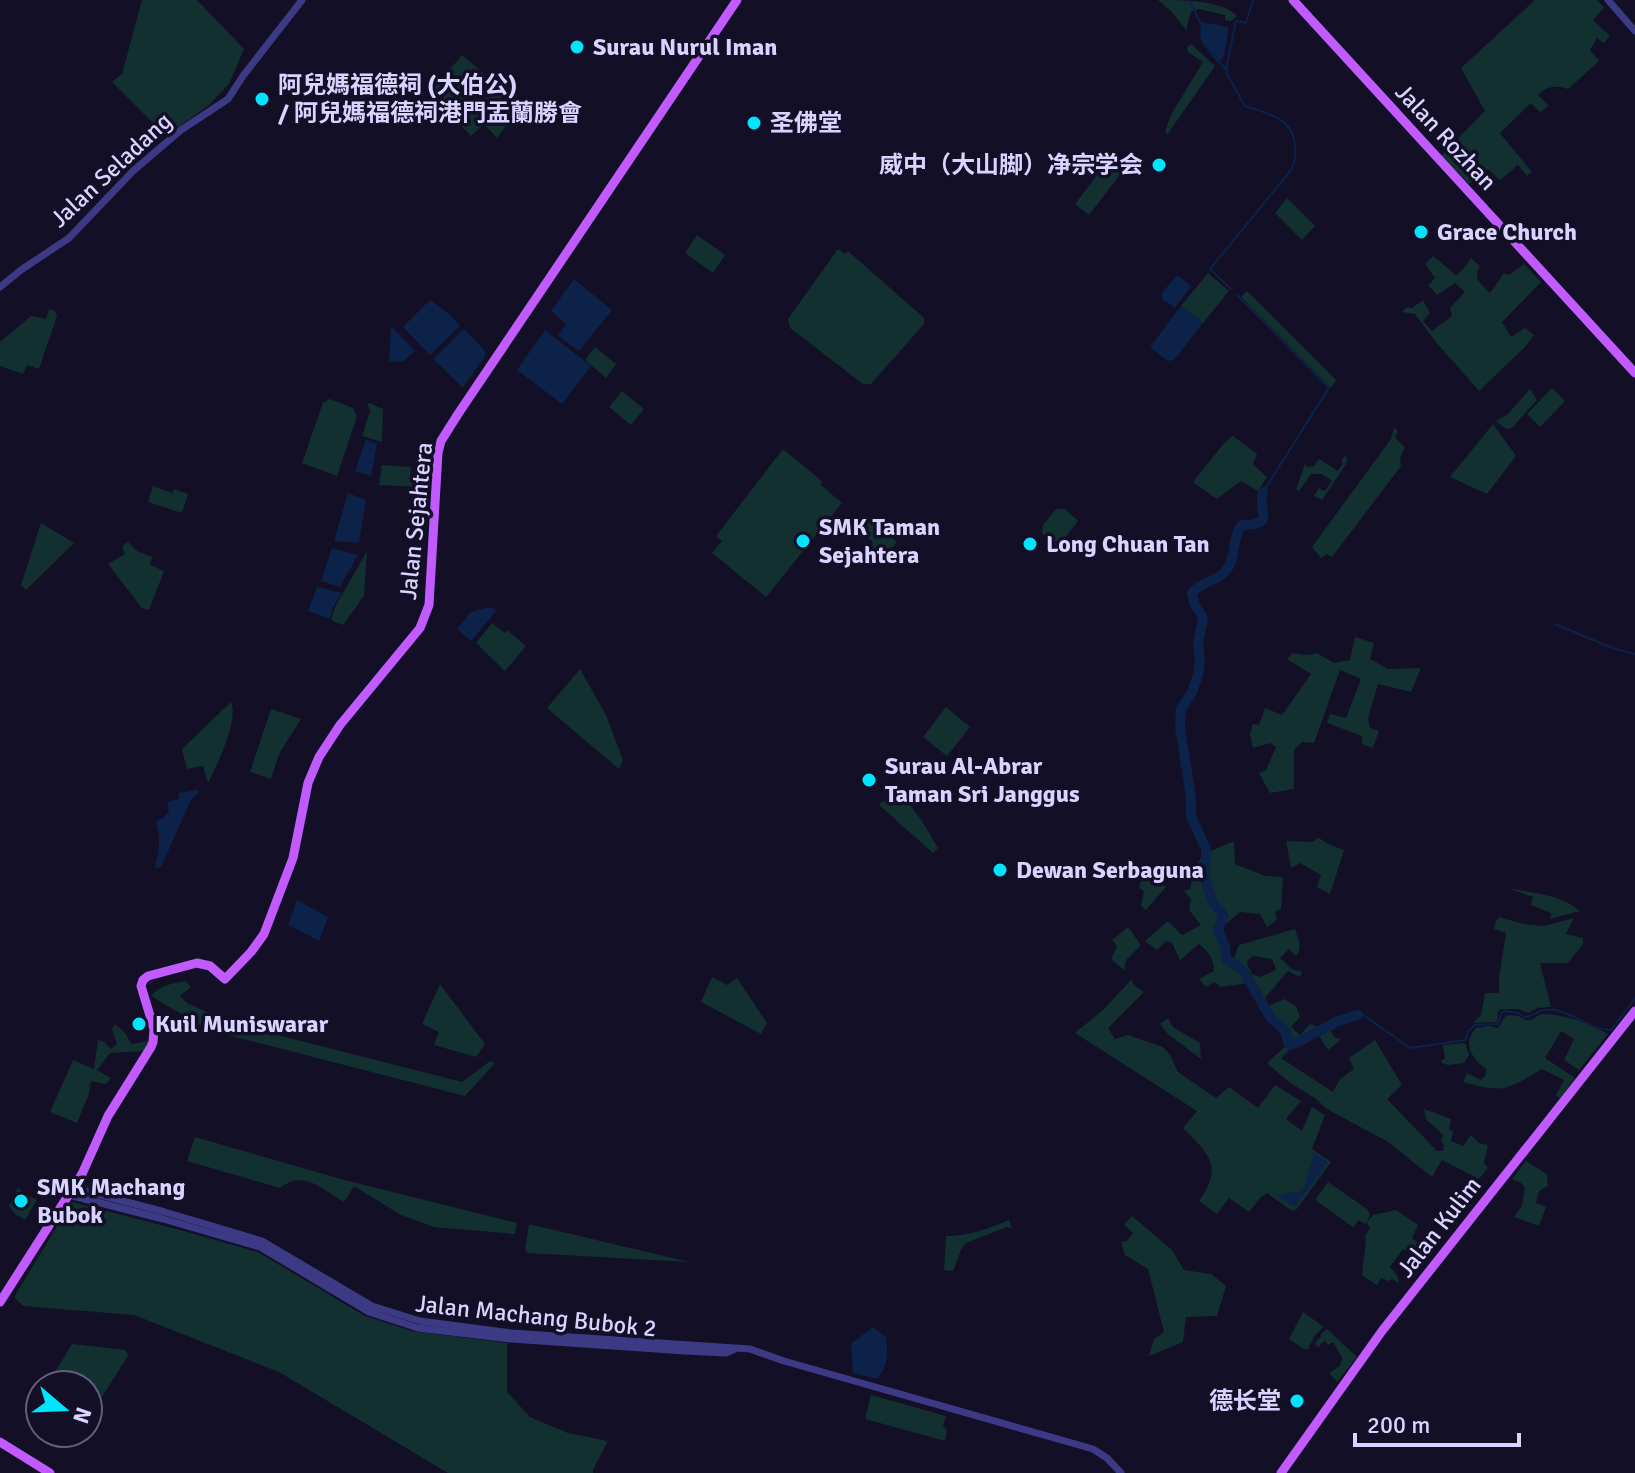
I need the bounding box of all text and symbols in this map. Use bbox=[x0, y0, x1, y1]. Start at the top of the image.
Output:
place label: Surau Nurul Iman bbox=[593, 32, 777, 62]
marker: Surau Nurul Iman bbox=[568, 38, 586, 56]
place label: 阿兒媽福德祠 (大伯公) / 阿兒媽福德祠港門盂蘭勝會 bbox=[278, 70, 582, 128]
street label: Jalan Rozhan bbox=[1389, 77, 1503, 197]
marker: 阿兒媽福德祠 (大伯公) / 阿兒媽福德祠港門盂蘭勝會 bbox=[253, 90, 271, 108]
street label: Jalan Seladang bbox=[44, 106, 178, 234]
place label: 圣佛堂 bbox=[770, 108, 842, 138]
marker: 圣佛堂 bbox=[745, 114, 763, 132]
place label: 威中（大山脚）净宗学会 bbox=[879, 150, 1143, 180]
marker: 威中（大山脚）净宗学会 bbox=[1150, 156, 1168, 174]
place label: Grace Church bbox=[1437, 217, 1577, 247]
marker: Grace Church bbox=[1412, 223, 1430, 241]
street label: Jalan Sejahtera bbox=[393, 441, 439, 601]
place label: SMK Taman Sejahtera bbox=[819, 512, 940, 570]
place label: Long Chuan Tan bbox=[1046, 529, 1210, 559]
marker: SMK Taman Sejahtera bbox=[794, 532, 812, 550]
marker: Long Chuan Tan bbox=[1021, 535, 1039, 553]
place label: Surau Al-Abrar Taman Sri Janggus bbox=[885, 751, 1080, 809]
marker: Surau Al-Abrar Taman Sri Janggus bbox=[860, 771, 878, 789]
place label: Dewan Serbaguna bbox=[1016, 855, 1204, 885]
marker: Dewan Serbaguna bbox=[991, 861, 1009, 879]
place label: Kuil Muniswarar bbox=[155, 1009, 329, 1039]
marker: Kuil Muniswarar bbox=[130, 1015, 148, 1033]
street label: Jalan Kulim bbox=[1390, 1171, 1488, 1283]
place label: SMK Machang Bubok bbox=[37, 1172, 185, 1230]
marker: SMK Machang Bubok bbox=[12, 1192, 30, 1210]
street label: Jalan Machang Bubok 2 bbox=[414, 1288, 658, 1344]
north arrow bbox=[24, 1369, 104, 1449]
place label: 德长堂 bbox=[1209, 1386, 1281, 1416]
marker: 德长堂 bbox=[1288, 1392, 1306, 1410]
scale bar bbox=[1355, 1397, 1519, 1447]
text: N bbox=[67, 1404, 98, 1427]
text: 200 m bbox=[1367, 1410, 1430, 1440]

